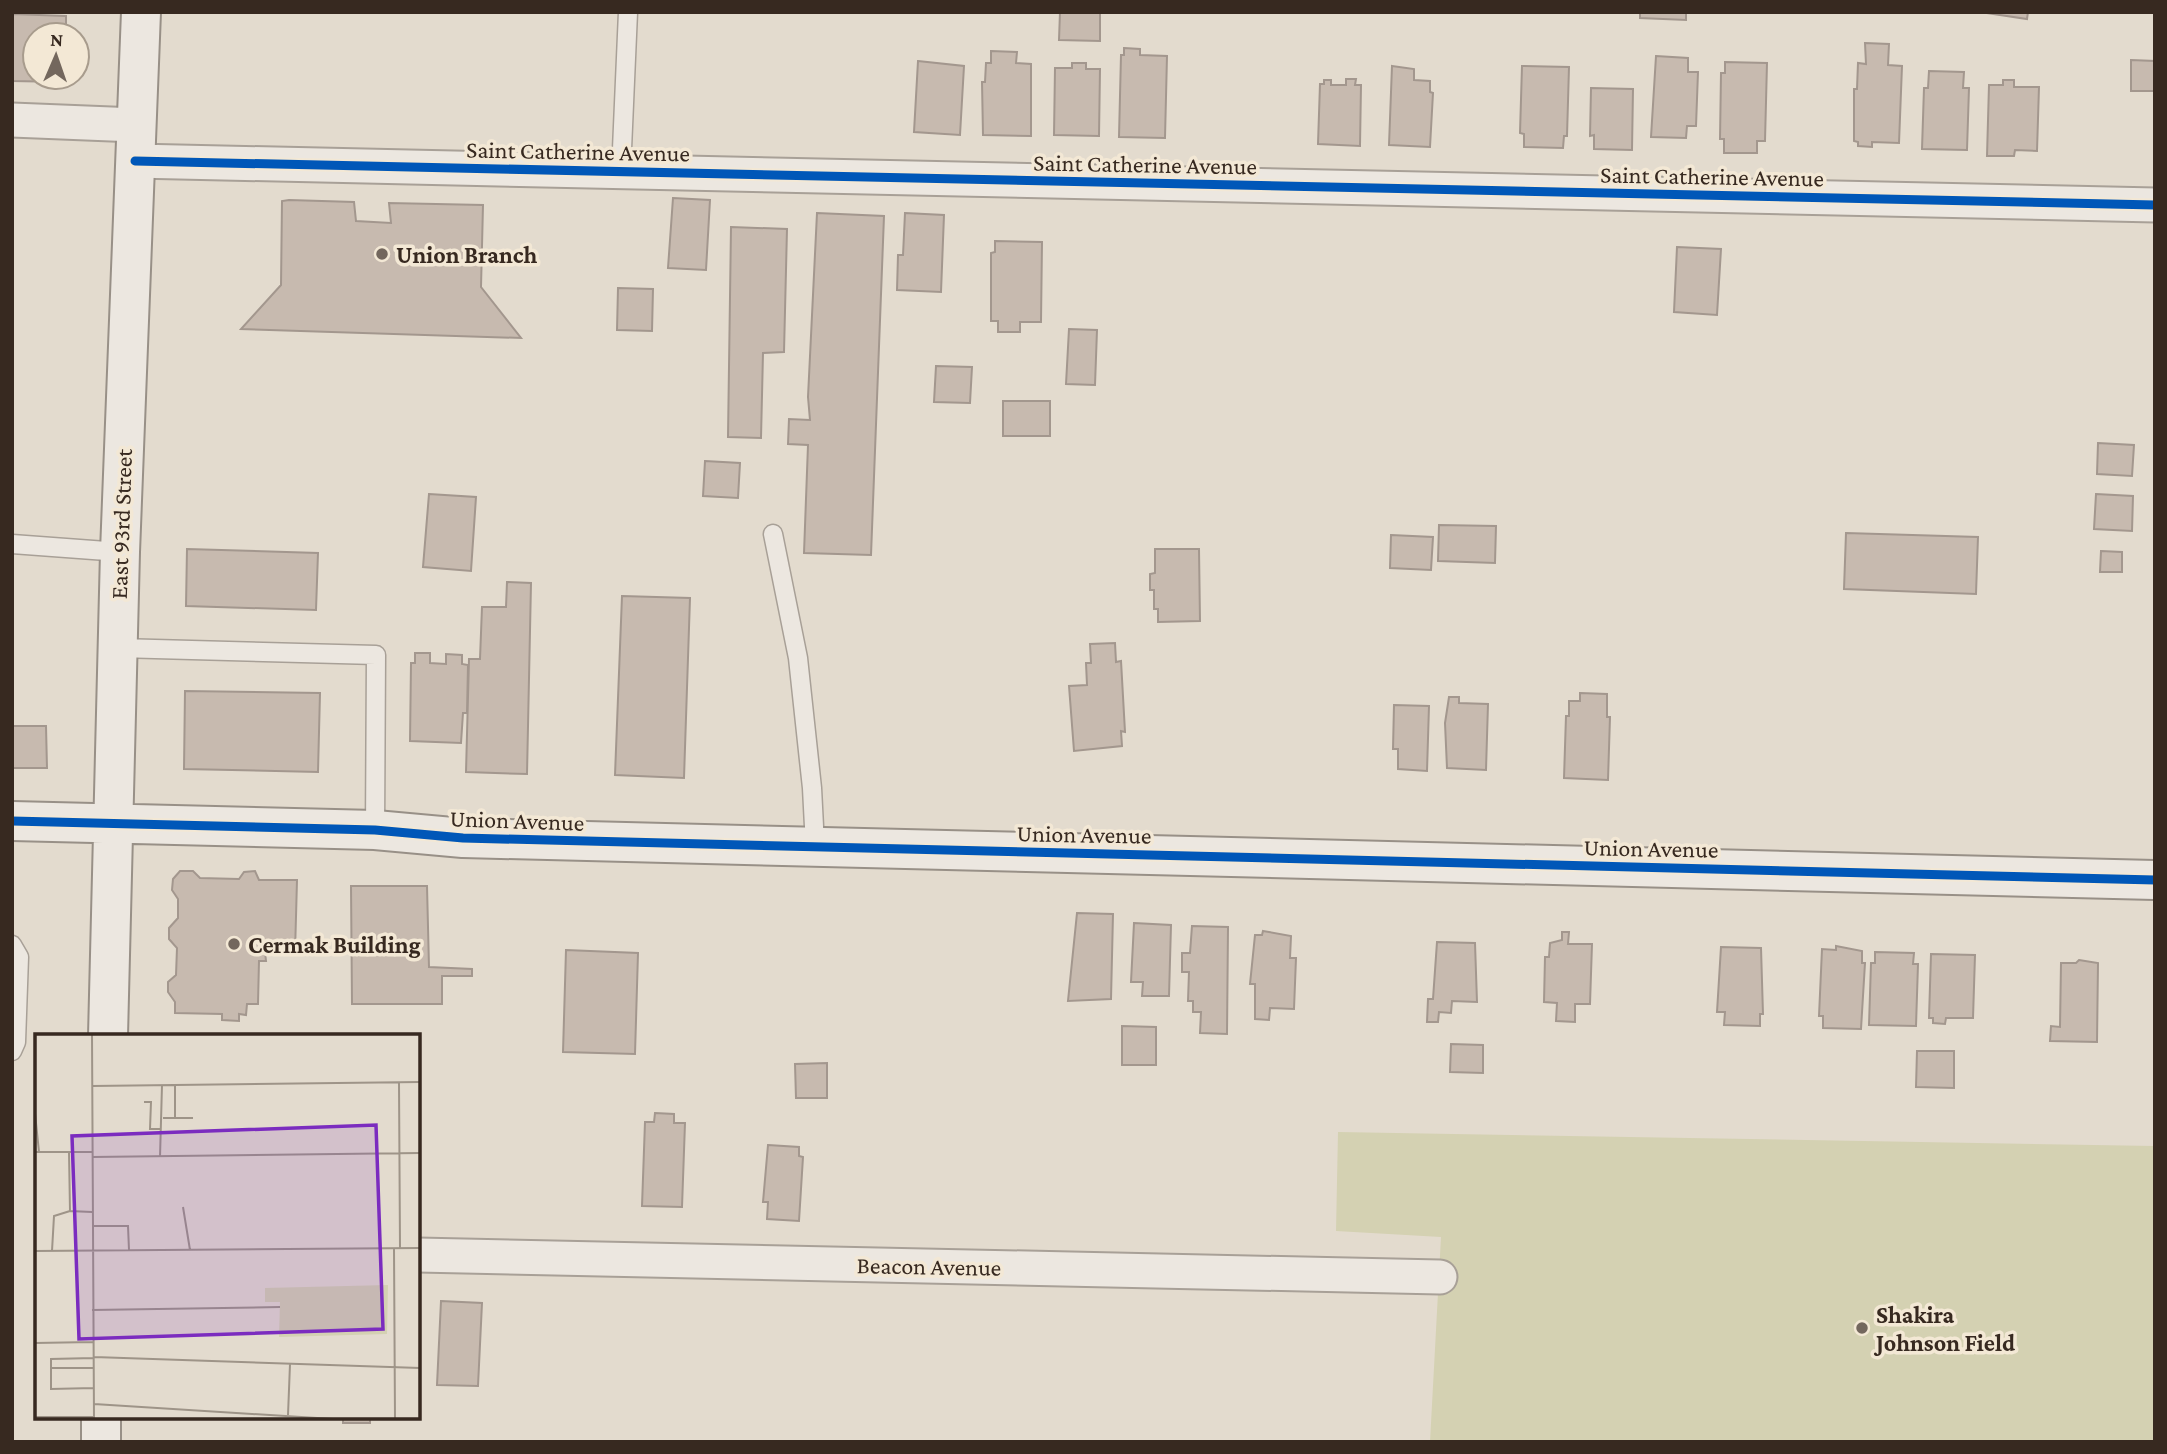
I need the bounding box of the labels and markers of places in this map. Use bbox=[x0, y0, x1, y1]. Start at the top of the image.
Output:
place label: Union Branch bbox=[396, 241, 537, 268]
marker: Union Branch bbox=[374, 246, 390, 262]
place label: Cermak Building bbox=[248, 931, 421, 958]
marker: Cermak Building bbox=[226, 936, 242, 952]
place label: Shakira Johnson Field bbox=[1873, 1301, 2015, 1356]
marker: Shakira Johnson Field bbox=[1854, 1320, 1870, 1336]

